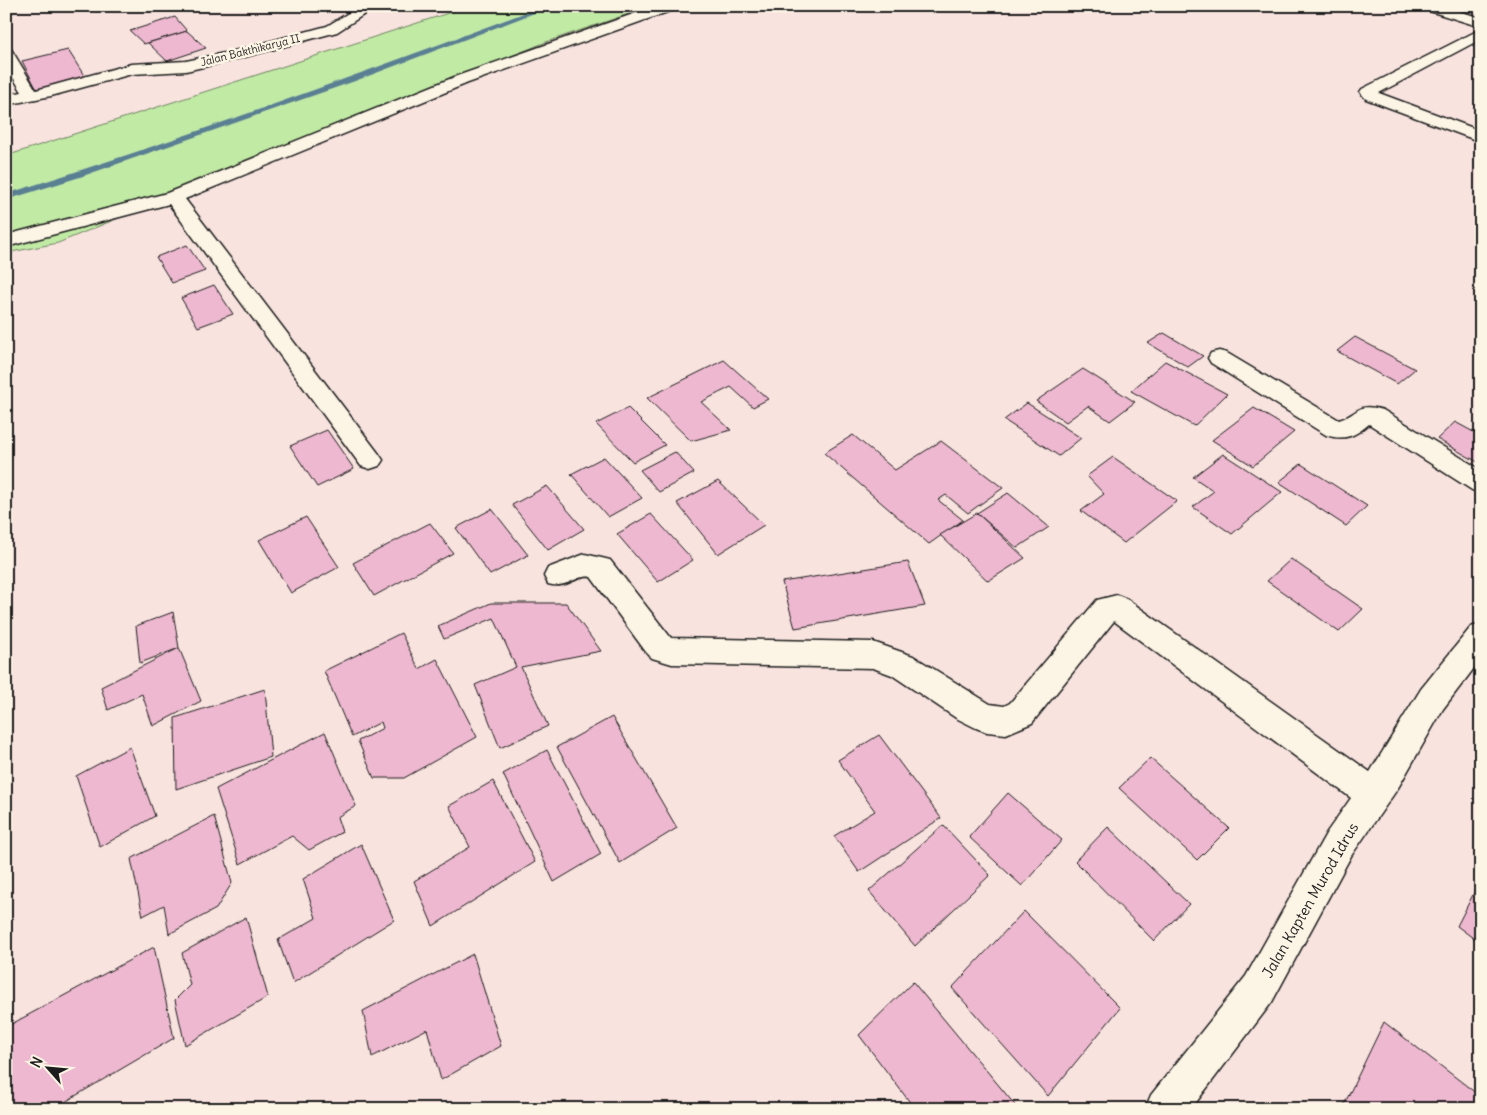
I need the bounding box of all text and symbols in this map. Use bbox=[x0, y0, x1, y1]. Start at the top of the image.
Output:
street label: Jalan Bakthikarya II bbox=[199, 31, 301, 69]
street label: Jalan Kapten Murod Idrus bbox=[1258, 819, 1362, 981]
north arrow bbox=[22, 1042, 72, 1092]
text: N bbox=[26, 1054, 47, 1070]

